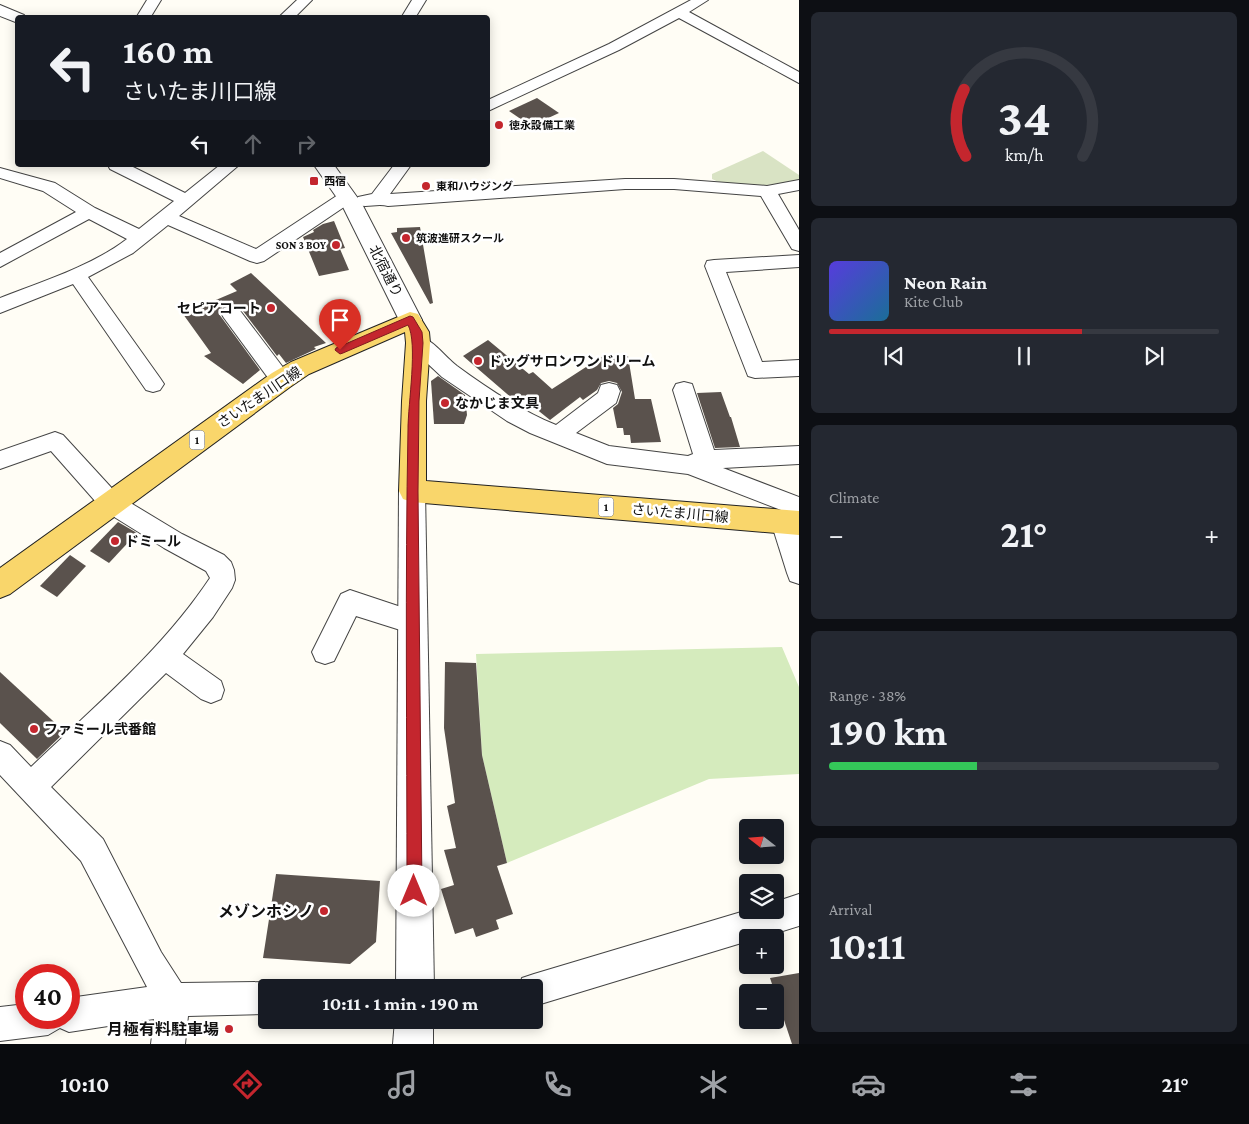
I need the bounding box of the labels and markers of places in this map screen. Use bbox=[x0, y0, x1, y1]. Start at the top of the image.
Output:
marker: 徳永設備工業 bbox=[493, 119, 505, 131]
place label: 徳永設備工業 bbox=[509, 119, 575, 131]
marker: 西宿 bbox=[308, 175, 320, 187]
place label: 西宿 bbox=[324, 175, 346, 187]
marker: 東和ハウジング bbox=[420, 180, 432, 192]
place label: 東和ハウジング bbox=[436, 180, 513, 192]
marker: 筑波進研スクール bbox=[400, 232, 412, 244]
place label: 筑波進研スクール bbox=[416, 232, 504, 244]
place label: SON 3 BOY bbox=[276, 239, 327, 251]
marker: SON 3 BOY bbox=[330, 239, 342, 251]
pin bbox=[319, 299, 361, 350]
place label: セピアコート bbox=[177, 300, 261, 316]
marker: セピアコート bbox=[265, 302, 277, 314]
place label: ドッグサロンワンドリーム bbox=[488, 353, 656, 369]
marker: ドッグサロンワンドリーム bbox=[472, 355, 484, 367]
place label: なかじま文具 bbox=[455, 395, 539, 411]
marker: なかじま文具 bbox=[439, 397, 451, 409]
place label: ドミール bbox=[125, 533, 181, 549]
marker: ドミール bbox=[109, 535, 121, 547]
place label: ファミール弐番館 bbox=[44, 721, 156, 737]
marker: ファミール弐番館 bbox=[28, 723, 40, 735]
place label: メゾンホシノ bbox=[218, 903, 314, 920]
marker: メゾンホシノ bbox=[318, 905, 330, 917]
place label: 月極有料駐車場 bbox=[107, 1020, 219, 1038]
marker: 月極有料駐車場 bbox=[223, 1023, 235, 1035]

